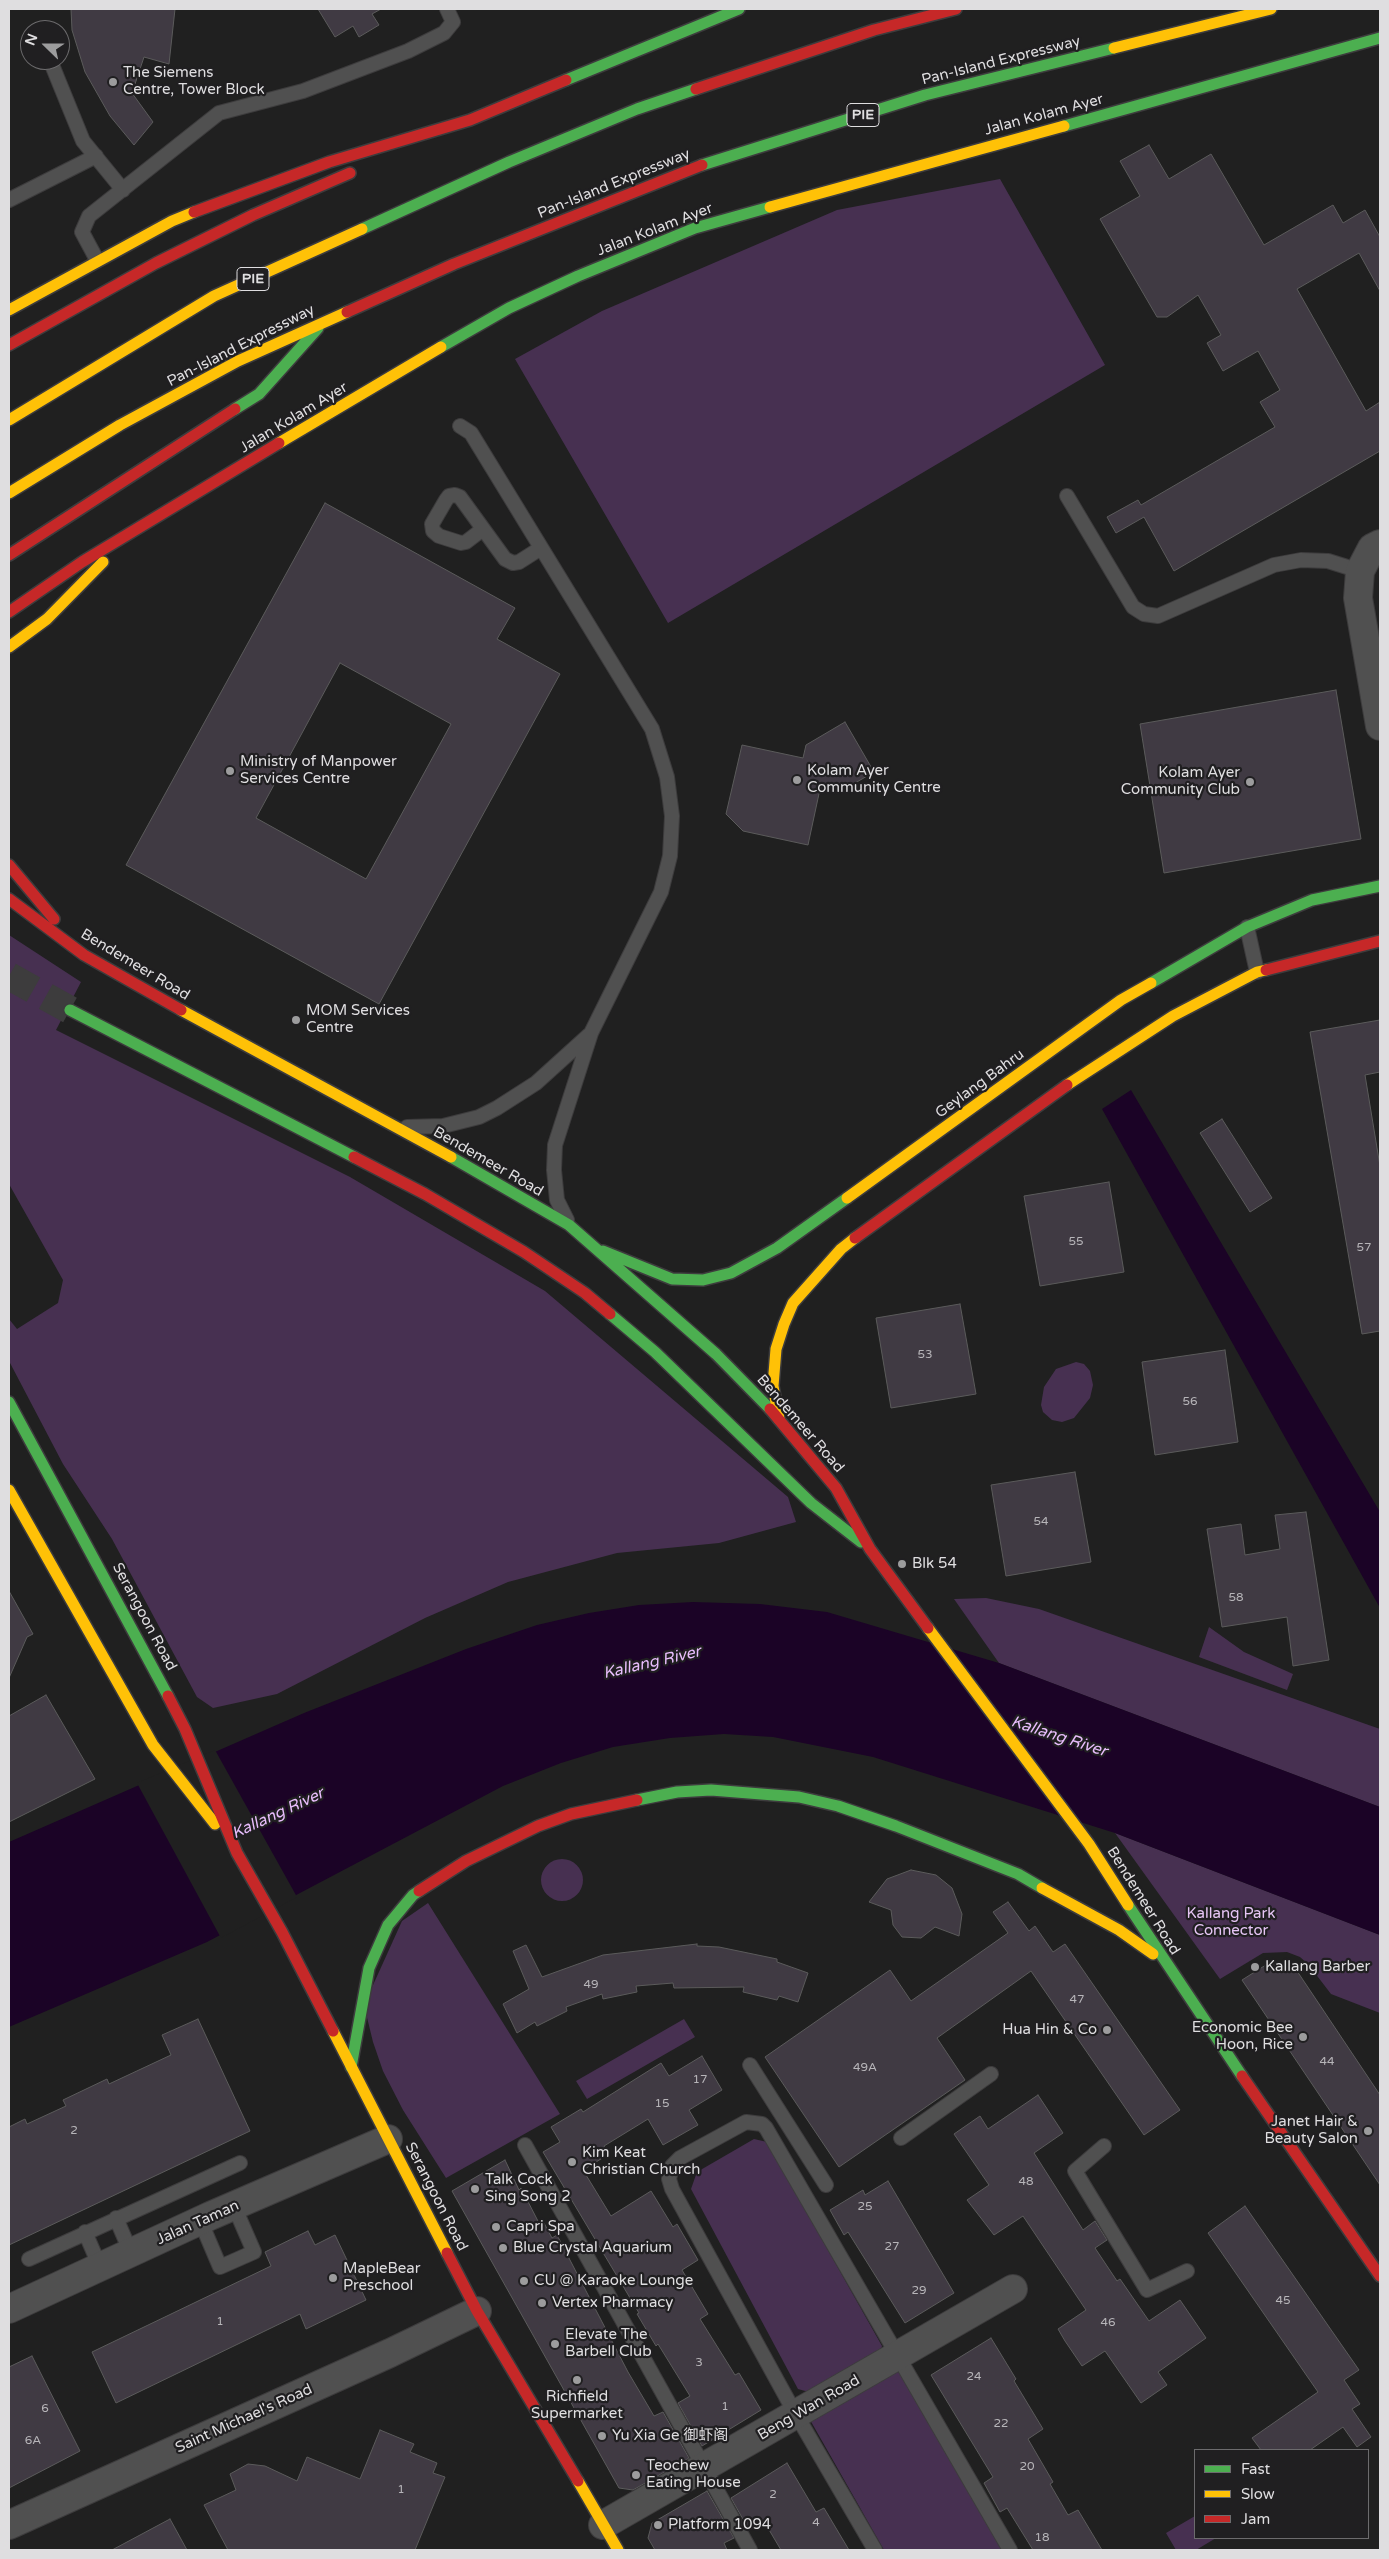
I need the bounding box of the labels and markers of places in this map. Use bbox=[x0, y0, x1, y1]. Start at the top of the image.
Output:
place label: The Siemens Centre, Tower Block bbox=[123, 64, 265, 99]
marker: The Siemens Centre, Tower Block bbox=[107, 76, 119, 88]
place label: Ministry of Manpower Services Centre bbox=[240, 753, 397, 788]
place label: Kolam Ayer Community Centre bbox=[807, 762, 941, 797]
place label: Kolam Ayer Community Club bbox=[1121, 764, 1240, 799]
marker: Ministry of Manpower Services Centre bbox=[224, 765, 236, 777]
marker: Kolam Ayer Community Centre bbox=[791, 774, 803, 786]
marker: Kolam Ayer Community Club bbox=[1244, 776, 1256, 788]
place label: MOM Services Centre bbox=[306, 1002, 410, 1037]
marker: MOM Services Centre bbox=[290, 1014, 302, 1026]
place label: Blk 54 bbox=[912, 1555, 957, 1573]
marker: Blk 54 bbox=[896, 1558, 908, 1570]
place label: Kallang Barber bbox=[1265, 1958, 1370, 1976]
marker: Kallang Barber bbox=[1249, 1961, 1261, 1973]
place label: Economic Bee Hoon, Rice bbox=[1192, 2019, 1293, 2054]
place label: Hua Hin & Co bbox=[1002, 2021, 1097, 2039]
marker: Hua Hin & Co bbox=[1101, 2024, 1113, 2036]
marker: Economic Bee Hoon, Rice bbox=[1297, 2031, 1309, 2043]
place label: Janet Hair & Beauty Salon bbox=[1264, 2113, 1358, 2148]
marker: Janet Hair & Beauty Salon bbox=[1362, 2125, 1374, 2137]
place label: Kim Keat Christian Church bbox=[582, 2144, 700, 2179]
marker: Kim Keat Christian Church bbox=[566, 2156, 578, 2168]
place label: Talk Cock Sing Song 2 bbox=[485, 2171, 571, 2206]
marker: Talk Cock Sing Song 2 bbox=[469, 2183, 481, 2195]
place label: Capri Spa bbox=[506, 2218, 575, 2236]
marker: Capri Spa bbox=[490, 2221, 502, 2233]
place label: Blue Crystal Aquarium bbox=[513, 2239, 672, 2257]
marker: Blue Crystal Aquarium bbox=[497, 2242, 509, 2254]
place label: MapleBear Preschool bbox=[343, 2260, 420, 2295]
marker: MapleBear Preschool bbox=[327, 2272, 339, 2284]
place label: CU @ Karaoke Lounge bbox=[534, 2272, 693, 2290]
marker: CU @ Karaoke Lounge bbox=[518, 2275, 530, 2287]
place label: Vertex Pharmacy bbox=[552, 2294, 673, 2312]
marker: Vertex Pharmacy bbox=[536, 2297, 548, 2309]
place label: Elevate The Barbell Club bbox=[565, 2326, 652, 2361]
marker: Elevate The Barbell Club bbox=[549, 2338, 561, 2350]
marker: Richfield Supermarket bbox=[571, 2374, 583, 2386]
place label: Richfield Supermarket bbox=[531, 2388, 623, 2423]
place label: Yu Xia Ge 御虾阁 bbox=[612, 2427, 728, 2445]
marker: Yu Xia Ge 御虾阁 bbox=[596, 2430, 608, 2442]
place label: Teochew Eating House bbox=[646, 2457, 741, 2492]
marker: Teochew Eating House bbox=[630, 2469, 642, 2481]
place label: Platform 1094 bbox=[668, 2516, 771, 2534]
marker: Platform 1094 bbox=[652, 2519, 664, 2531]

